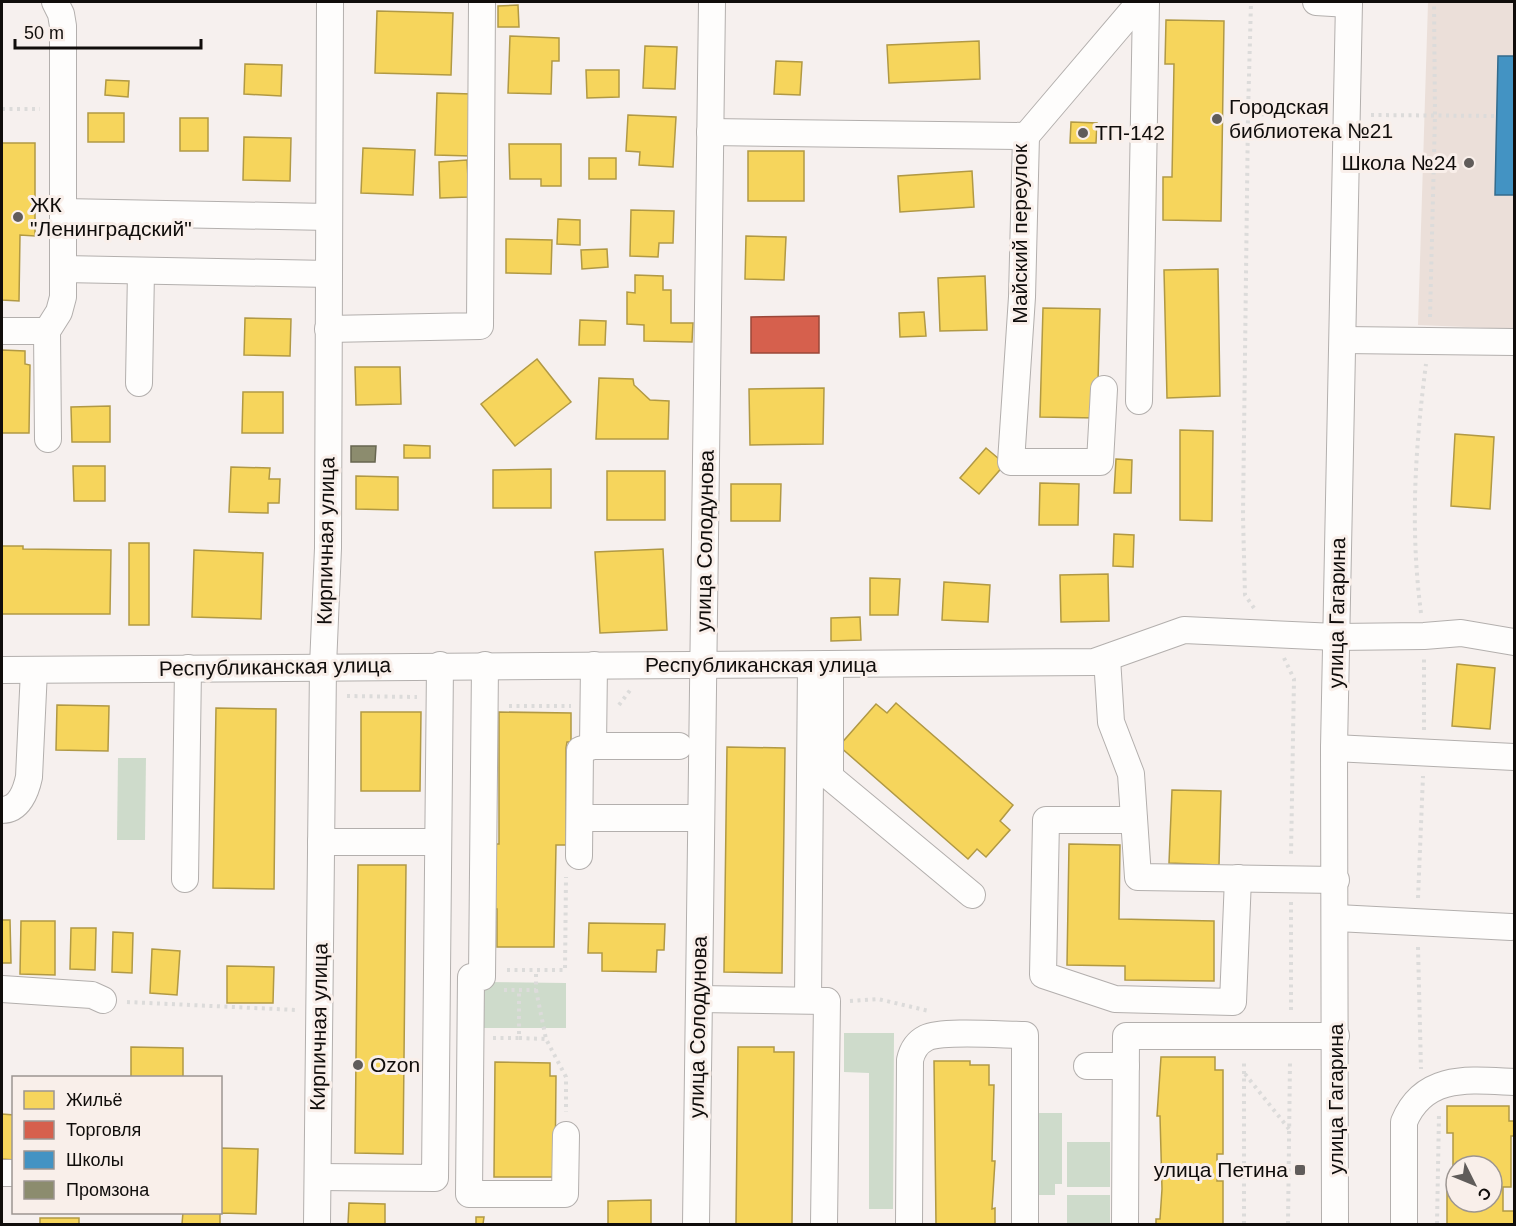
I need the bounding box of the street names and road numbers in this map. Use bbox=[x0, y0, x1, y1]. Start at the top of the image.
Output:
street label: Майский переулок bbox=[1008, 143, 1031, 324]
street label: улица Солодунова bbox=[691, 449, 718, 632]
street label: Кирпичная улица bbox=[313, 457, 338, 625]
street label: улица Гагарина bbox=[1324, 537, 1349, 689]
street label: Республиканская улица bbox=[159, 653, 392, 680]
street label: Республиканская улица bbox=[645, 653, 877, 676]
street label: улица Солодунова bbox=[684, 935, 711, 1118]
street label: Кирпичная улица bbox=[306, 943, 331, 1111]
street label: улица Гагарина bbox=[1324, 1023, 1347, 1175]

